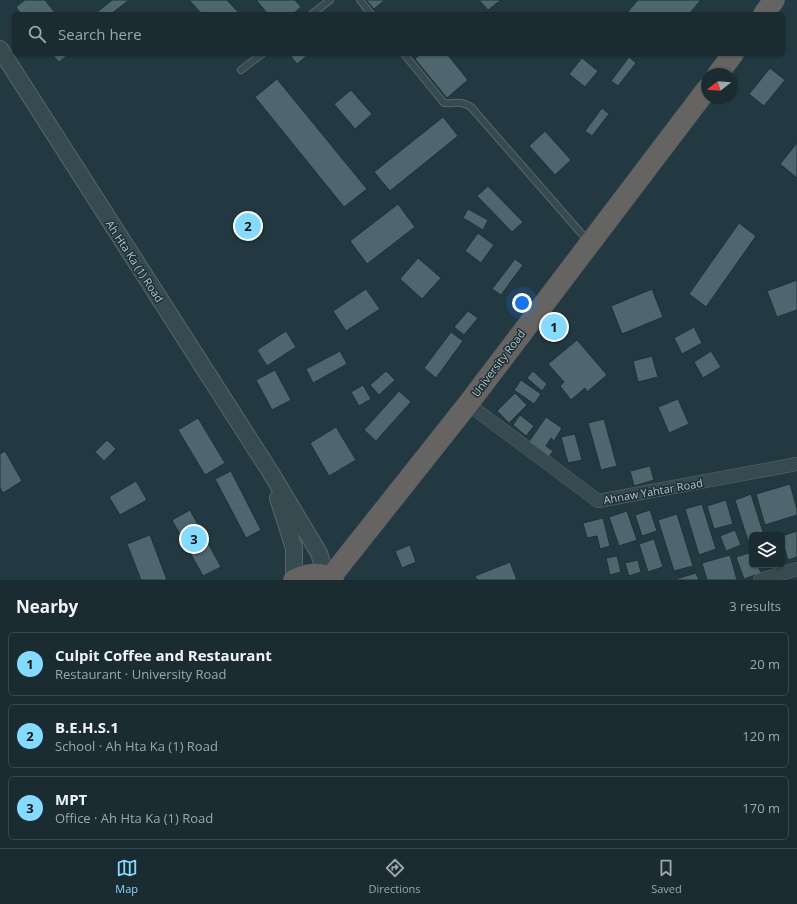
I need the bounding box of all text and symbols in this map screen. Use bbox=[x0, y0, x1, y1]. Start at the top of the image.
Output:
search box bbox=[12, 12, 785, 56]
icon: search bbox=[26, 23, 48, 45]
text: Search here bbox=[58, 24, 142, 44]
north arrow bbox=[701, 68, 737, 104]
pin: 2 bbox=[235, 211, 261, 241]
street label: Ah Hta Ka (1) Road bbox=[103, 217, 167, 305]
your location bbox=[512, 293, 532, 313]
pin: 1 bbox=[541, 312, 567, 342]
street label: University Road bbox=[468, 326, 528, 400]
street label: Ahnaw Yahtar Road bbox=[602, 475, 704, 507]
pin: 3 bbox=[181, 524, 207, 554]
map controls bbox=[749, 532, 785, 568]
button: layers bbox=[749, 532, 785, 568]
text: Nearby bbox=[16, 595, 78, 618]
text: 3 results bbox=[729, 597, 781, 615]
text: Culpit Coffee and Restaurant bbox=[55, 645, 272, 665]
text: 1 bbox=[26, 655, 34, 673]
text: 20 m bbox=[750, 655, 780, 673]
text: Restaurant · University Road bbox=[55, 665, 227, 683]
text: B.E.H.S.1 bbox=[55, 717, 119, 737]
text: 2 bbox=[26, 727, 34, 745]
text: 120 m bbox=[742, 727, 780, 745]
text: School · Ah Hta Ka (1) Road bbox=[55, 737, 218, 755]
text: MPT bbox=[55, 789, 87, 809]
text: 3 bbox=[26, 799, 34, 817]
text: 170 m bbox=[742, 799, 780, 817]
text: Office · Ah Hta Ka (1) Road bbox=[55, 809, 213, 827]
tab: Map bbox=[115, 857, 138, 896]
tab: Directions bbox=[369, 857, 421, 896]
tab: Saved bbox=[651, 857, 682, 896]

